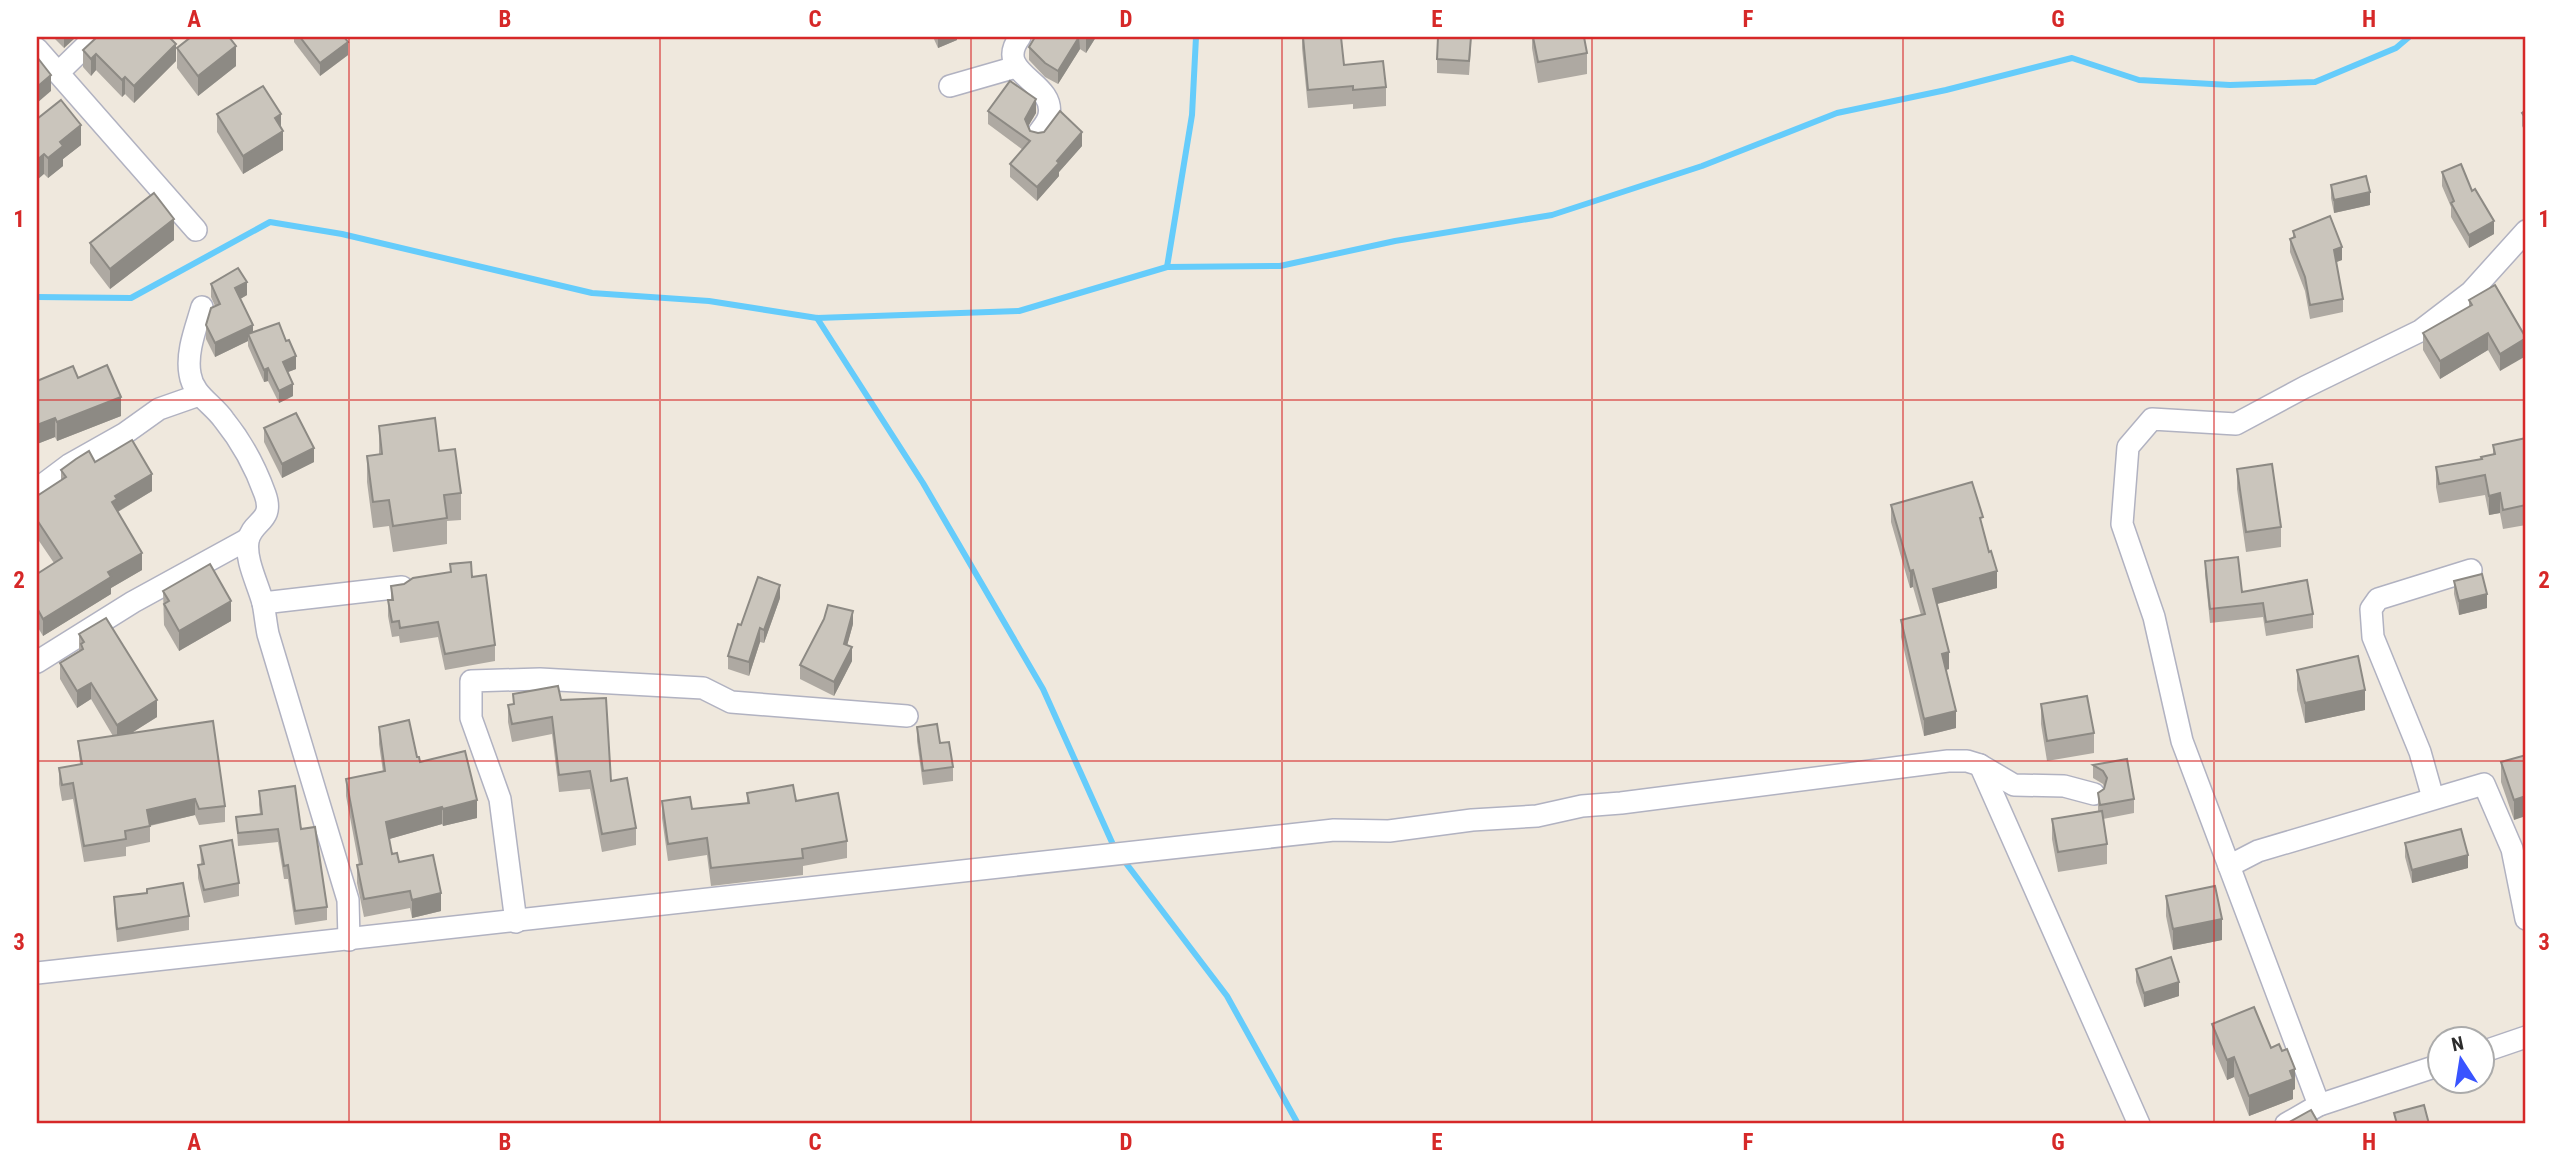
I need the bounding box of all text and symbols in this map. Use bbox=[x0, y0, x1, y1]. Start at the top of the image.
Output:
text: A bbox=[187, 6, 201, 33]
text: B bbox=[499, 6, 511, 33]
text: C bbox=[808, 6, 822, 33]
text: D bbox=[1120, 6, 1133, 33]
text: E bbox=[1431, 6, 1443, 33]
text: F bbox=[1743, 6, 1754, 33]
text: G bbox=[2051, 6, 2065, 33]
text: H bbox=[2362, 6, 2376, 33]
text: 1 bbox=[13, 206, 25, 233]
text: 1 bbox=[2538, 206, 2550, 233]
text: 2 bbox=[13, 567, 25, 594]
text: 2 bbox=[2538, 567, 2550, 594]
text: 3 bbox=[13, 929, 25, 956]
text: 3 bbox=[2538, 929, 2550, 956]
north arrow bbox=[2426, 1024, 2496, 1094]
text: N bbox=[2449, 1031, 2466, 1056]
text: A bbox=[187, 1129, 201, 1156]
text: B bbox=[499, 1129, 511, 1156]
text: C bbox=[808, 1129, 822, 1156]
text: D bbox=[1120, 1129, 1133, 1156]
text: E bbox=[1431, 1129, 1443, 1156]
text: F bbox=[1743, 1129, 1754, 1156]
text: G bbox=[2051, 1129, 2065, 1156]
text: H bbox=[2362, 1129, 2376, 1156]

